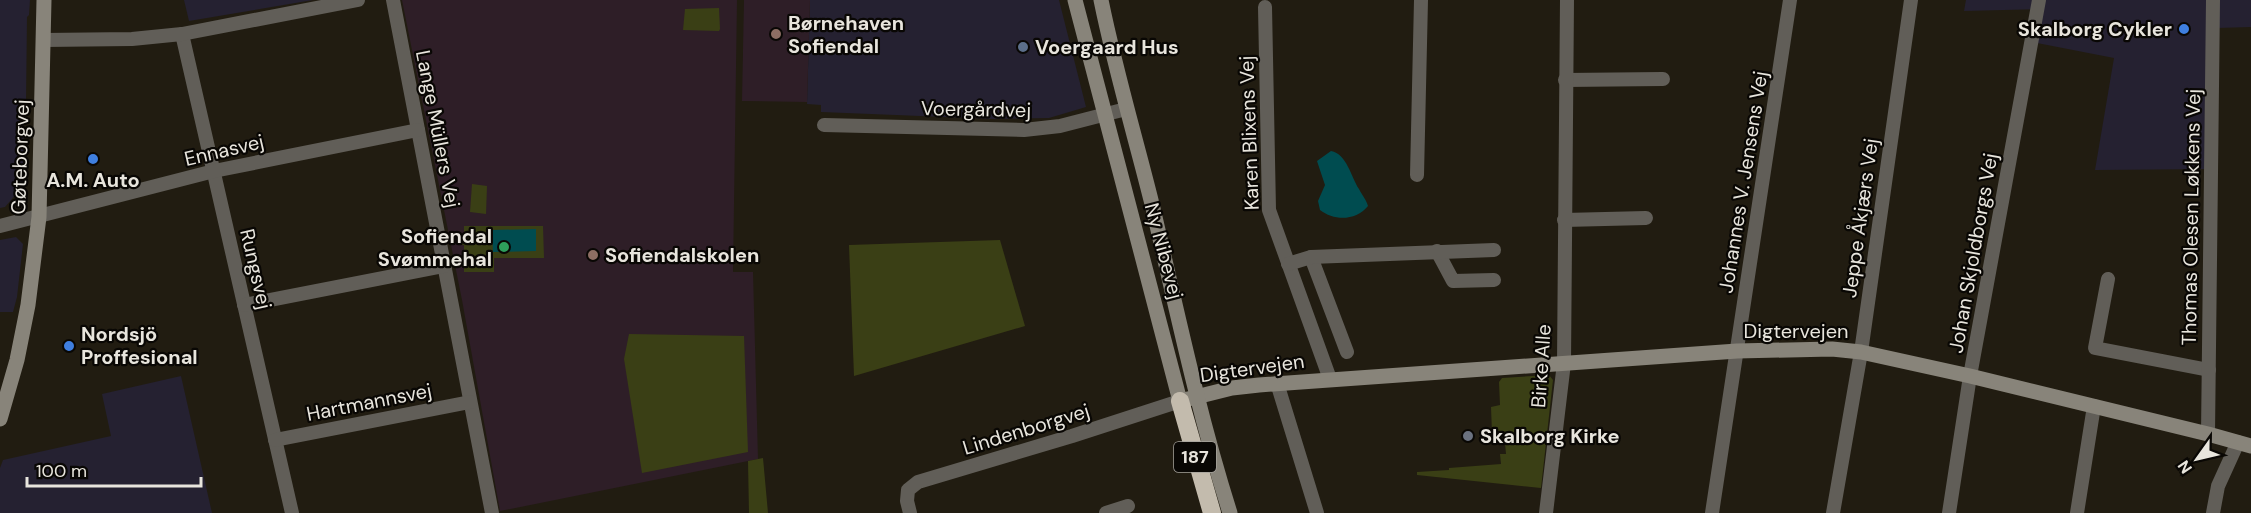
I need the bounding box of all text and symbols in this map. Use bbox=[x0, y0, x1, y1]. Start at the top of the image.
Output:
place label: Børnehaven Sofiendal bbox=[788, 10, 904, 59]
place label: Skalborg Cykler bbox=[2018, 16, 2172, 42]
marker: Skalborg Cykler bbox=[2177, 22, 2191, 36]
marker: Børnehaven Sofiendal bbox=[769, 27, 783, 41]
place label: Voergaard Hus bbox=[1035, 34, 1179, 60]
marker: Voergaard Hus bbox=[1016, 40, 1030, 54]
street label: Lange Müllers Vej bbox=[410, 48, 466, 210]
street label: Karen Blixens Vej bbox=[1233, 55, 1265, 211]
street label: Johannes V. Jensens Vej bbox=[1713, 69, 1773, 295]
street label: Thomas Olesen Løkkens Vej bbox=[2176, 89, 2206, 345]
street label: Voergårdvej bbox=[921, 95, 1031, 123]
street label: Gøteborgvej bbox=[5, 99, 35, 215]
street label: Ennasvej bbox=[182, 128, 266, 172]
street label: Jeppe Åkjærs Vej bbox=[1836, 137, 1884, 299]
street label: Johan Skjoldborgs Vej bbox=[1943, 151, 2003, 355]
marker: A.M. Auto bbox=[86, 152, 100, 166]
place label: A.M. Auto bbox=[46, 167, 140, 193]
street label: Ny Nibevej bbox=[1139, 200, 1189, 302]
place label: Sofiendal Svømmehal bbox=[378, 223, 492, 272]
street label: Rungsvej bbox=[234, 226, 278, 312]
marker: Sofiendal Svømmehal bbox=[497, 240, 511, 254]
place label: Sofiendalskolen bbox=[605, 242, 759, 268]
marker: Sofiendalskolen bbox=[586, 248, 600, 262]
street label: Digtervejen bbox=[1743, 318, 1849, 344]
place label: Nordsjö Proffesional bbox=[81, 321, 198, 370]
street label: Birke Alle bbox=[1525, 323, 1557, 409]
marker: Nordsjö Proffesional bbox=[62, 339, 76, 353]
street label: Digtervejen bbox=[1198, 348, 1306, 388]
street label: Hartmannsvej bbox=[304, 377, 434, 427]
street label: Lindenborgvej bbox=[959, 397, 1093, 461]
place label: Skalborg Kirke bbox=[1480, 423, 1620, 449]
marker: Skalborg Kirke bbox=[1461, 429, 1475, 443]
north arrow bbox=[2167, 429, 2227, 489]
road number: 187 bbox=[1174, 442, 1216, 472]
scale bar bbox=[27, 450, 201, 488]
text: N bbox=[2173, 456, 2197, 478]
text: 100 m bbox=[36, 459, 87, 483]

